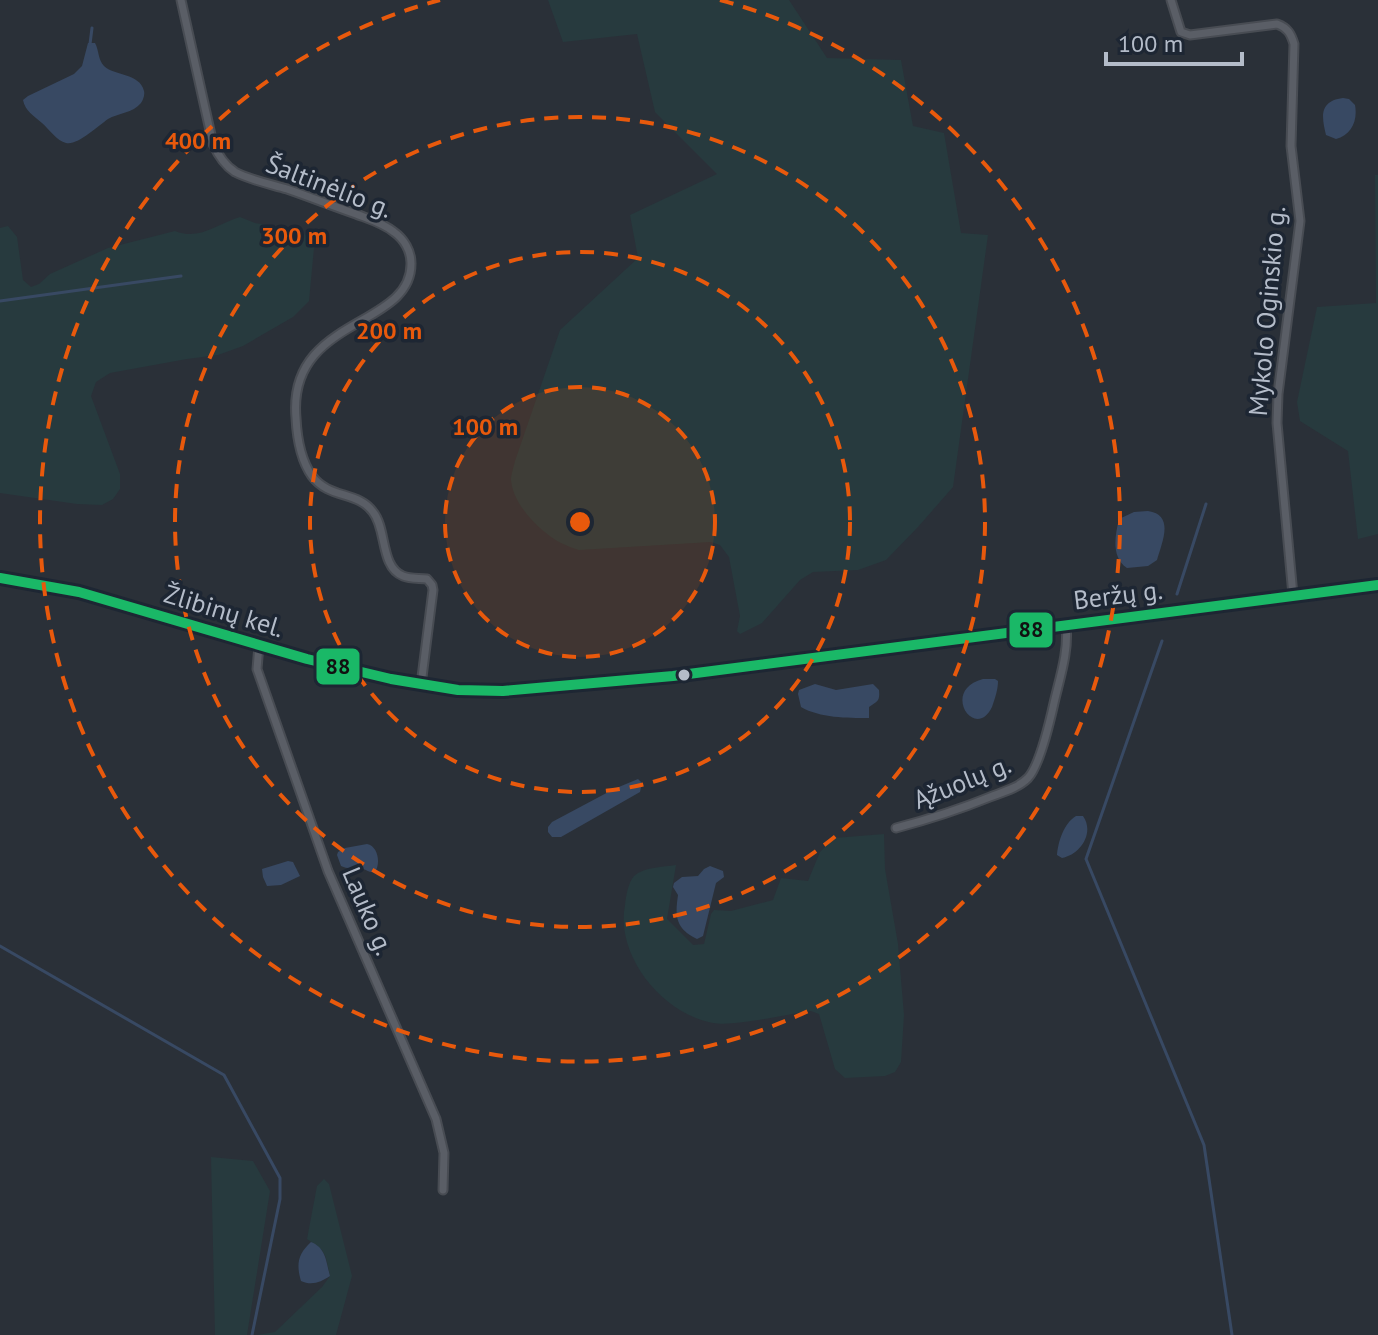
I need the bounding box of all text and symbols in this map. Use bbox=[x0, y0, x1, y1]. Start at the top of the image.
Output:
scale bar bbox=[1106, 16, 1242, 66]
text: 100 m bbox=[1118, 28, 1183, 59]
text: 400 m bbox=[165, 125, 231, 156]
street label: Šaltinėlio g. bbox=[261, 146, 397, 225]
street label: Mykolo Oginskio g. bbox=[1241, 204, 1292, 417]
text: 300 m bbox=[261, 220, 327, 251]
text: 200 m bbox=[356, 315, 422, 346]
text: 100 m bbox=[452, 411, 518, 442]
centre of rings bbox=[566, 508, 594, 536]
street label: Beržų g. bbox=[1072, 573, 1164, 616]
street label: Žlibinų kel. bbox=[160, 577, 288, 644]
line badge: 88 bbox=[1008, 611, 1054, 649]
text: 88 bbox=[1019, 615, 1043, 643]
line badge: 88 bbox=[315, 647, 361, 686]
text: 88 bbox=[326, 652, 350, 680]
unlabelled marker bbox=[676, 667, 692, 683]
street label: Ąžuolų g. bbox=[908, 747, 1015, 816]
street label: Lauko g. bbox=[335, 862, 402, 960]

